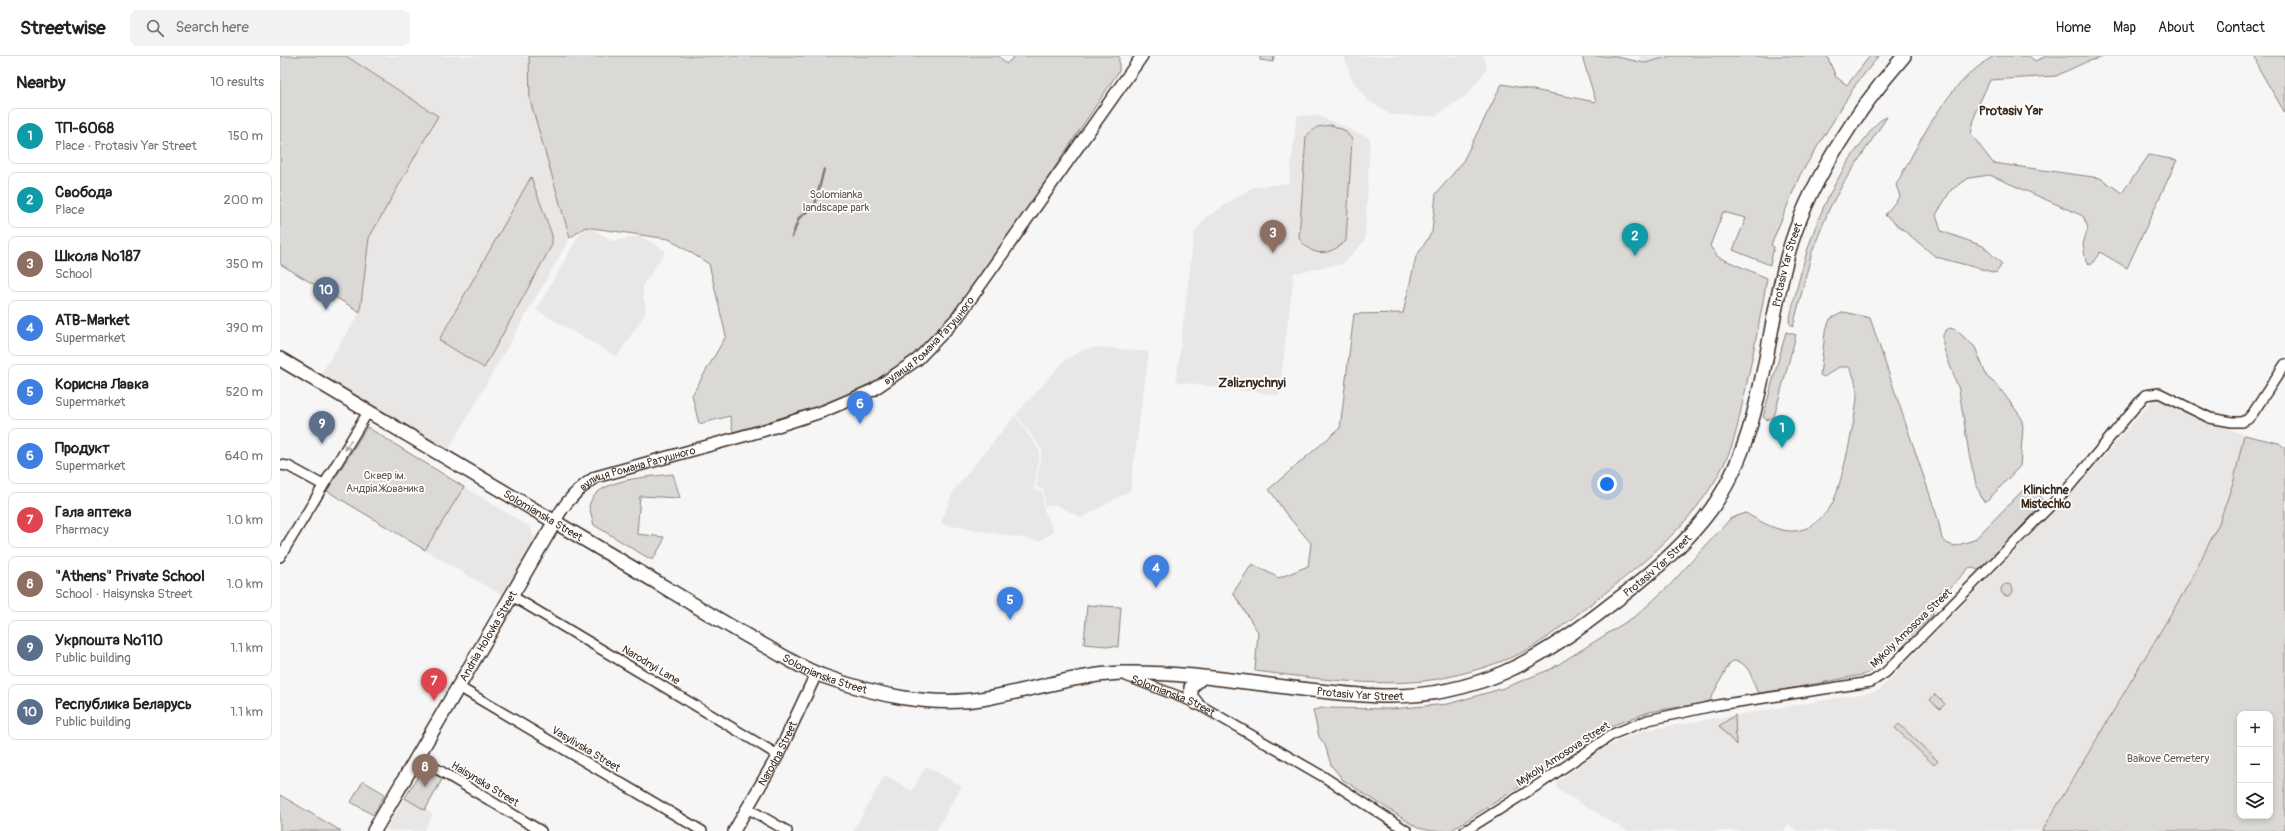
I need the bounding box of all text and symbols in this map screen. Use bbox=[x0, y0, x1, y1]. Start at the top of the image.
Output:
search box bbox=[130, 10, 410, 46]
text: Streetwise bbox=[20, 16, 106, 40]
icon: search bbox=[144, 17, 166, 39]
text: Search here bbox=[176, 18, 249, 37]
text: Home bbox=[2056, 19, 2091, 36]
text: Map bbox=[2113, 19, 2136, 36]
text: About bbox=[2158, 19, 2194, 36]
text: Contact bbox=[2216, 19, 2265, 36]
text: Nearby bbox=[16, 72, 65, 93]
text: 10 results bbox=[210, 74, 264, 90]
district label: Protasiv Yar bbox=[1979, 103, 2044, 119]
text: ТП-6068 bbox=[55, 119, 114, 138]
text: 1 bbox=[27, 128, 33, 144]
text: 150 m bbox=[228, 128, 263, 144]
text: Place · Protasiv Yar Street bbox=[55, 138, 197, 154]
text: Свобода bbox=[55, 183, 112, 202]
park label: Solomianka landscape park bbox=[803, 188, 870, 214]
text: 2 bbox=[26, 192, 34, 208]
text: 200 m bbox=[224, 192, 263, 208]
text: Place bbox=[55, 202, 84, 218]
pin: 3 bbox=[1260, 220, 1286, 253]
street label: Protasiv Yar Street bbox=[1770, 220, 1805, 308]
pin: 2 bbox=[1622, 223, 1648, 256]
text: Школа №187 bbox=[55, 247, 141, 266]
text: 3 bbox=[26, 256, 34, 272]
text: 350 m bbox=[225, 256, 263, 272]
text: School bbox=[55, 266, 92, 282]
pin: 10 bbox=[313, 277, 339, 310]
street label: вулиця Романа Ратушного bbox=[881, 294, 977, 387]
text: ATB-Market bbox=[55, 311, 130, 330]
text: 4 bbox=[26, 320, 34, 336]
text: 390 m bbox=[226, 320, 263, 336]
text: Supermarket bbox=[55, 330, 126, 346]
text: Корисна Лавка bbox=[55, 375, 149, 394]
district label: Zaliznychnyi bbox=[1218, 375, 1286, 391]
text: 5 bbox=[26, 384, 34, 400]
text: 520 m bbox=[225, 384, 263, 400]
pin: 6 bbox=[847, 391, 873, 424]
text: Supermarket bbox=[55, 394, 126, 410]
pin: 9 bbox=[309, 411, 335, 444]
pin: 1 bbox=[1769, 415, 1795, 448]
text: Продукт bbox=[55, 439, 110, 458]
one-way arrow bbox=[343, 439, 351, 451]
street label: вулиця Романа Ратушного bbox=[577, 443, 697, 493]
text: 6 bbox=[26, 448, 34, 464]
text: 640 m bbox=[225, 448, 263, 464]
text: Supermarket bbox=[55, 458, 126, 474]
park label: Сквер ім. Андрія Жованика bbox=[346, 469, 424, 495]
your location bbox=[1597, 474, 1617, 494]
district label: Klinichne Mistechko bbox=[2021, 483, 2072, 512]
street label: Solomianska Street bbox=[501, 487, 586, 544]
text: Гала аптека bbox=[55, 503, 132, 522]
text: 7 bbox=[27, 512, 33, 528]
text: 1.0 km bbox=[226, 512, 263, 528]
text: Pharmacy bbox=[55, 522, 109, 538]
street label: Protasiv Yar Street bbox=[1621, 531, 1694, 599]
pin: 4 bbox=[1143, 555, 1169, 588]
text: "Athens" Private School bbox=[55, 567, 205, 586]
text: 8 bbox=[27, 576, 33, 592]
text: 1.0 km bbox=[226, 576, 263, 592]
street label: Mykoly Amosova Street bbox=[1867, 585, 1955, 670]
text: School · Haisynska Street bbox=[55, 586, 193, 602]
pin: 5 bbox=[997, 587, 1023, 620]
street label: Andriia Holovka Street bbox=[457, 588, 520, 683]
text: Укрпошта №110 bbox=[55, 631, 163, 650]
text: 9 bbox=[27, 640, 33, 656]
text: 1.1 km bbox=[230, 640, 263, 656]
street label: Narodnyi Lane bbox=[620, 643, 683, 688]
text: Public building bbox=[55, 650, 131, 666]
street label: Solomianska Street bbox=[780, 651, 869, 696]
pin: 7 bbox=[421, 668, 447, 701]
street label: Solomianska Street bbox=[1129, 672, 1218, 719]
street label: Protasiv Yar Street bbox=[1316, 684, 1404, 703]
text: Республика Беларусь bbox=[55, 695, 192, 714]
text: 10 bbox=[23, 704, 37, 720]
text: 1.1 km bbox=[230, 704, 263, 720]
map controls bbox=[2237, 711, 2273, 819]
button: + bbox=[2237, 711, 2273, 747]
text: Public building bbox=[55, 714, 131, 730]
street label: Narodna Street bbox=[755, 718, 800, 788]
street label: Mykoly Amosova Street bbox=[1514, 719, 1613, 789]
street label: Vasylivska Street bbox=[549, 723, 623, 775]
button: − bbox=[2237, 747, 2273, 783]
park label: Baikove Cemetery bbox=[2127, 752, 2209, 765]
pin: 8 bbox=[412, 754, 438, 787]
street label: Haisynska Street bbox=[449, 759, 522, 810]
button: layers bbox=[2237, 783, 2273, 819]

